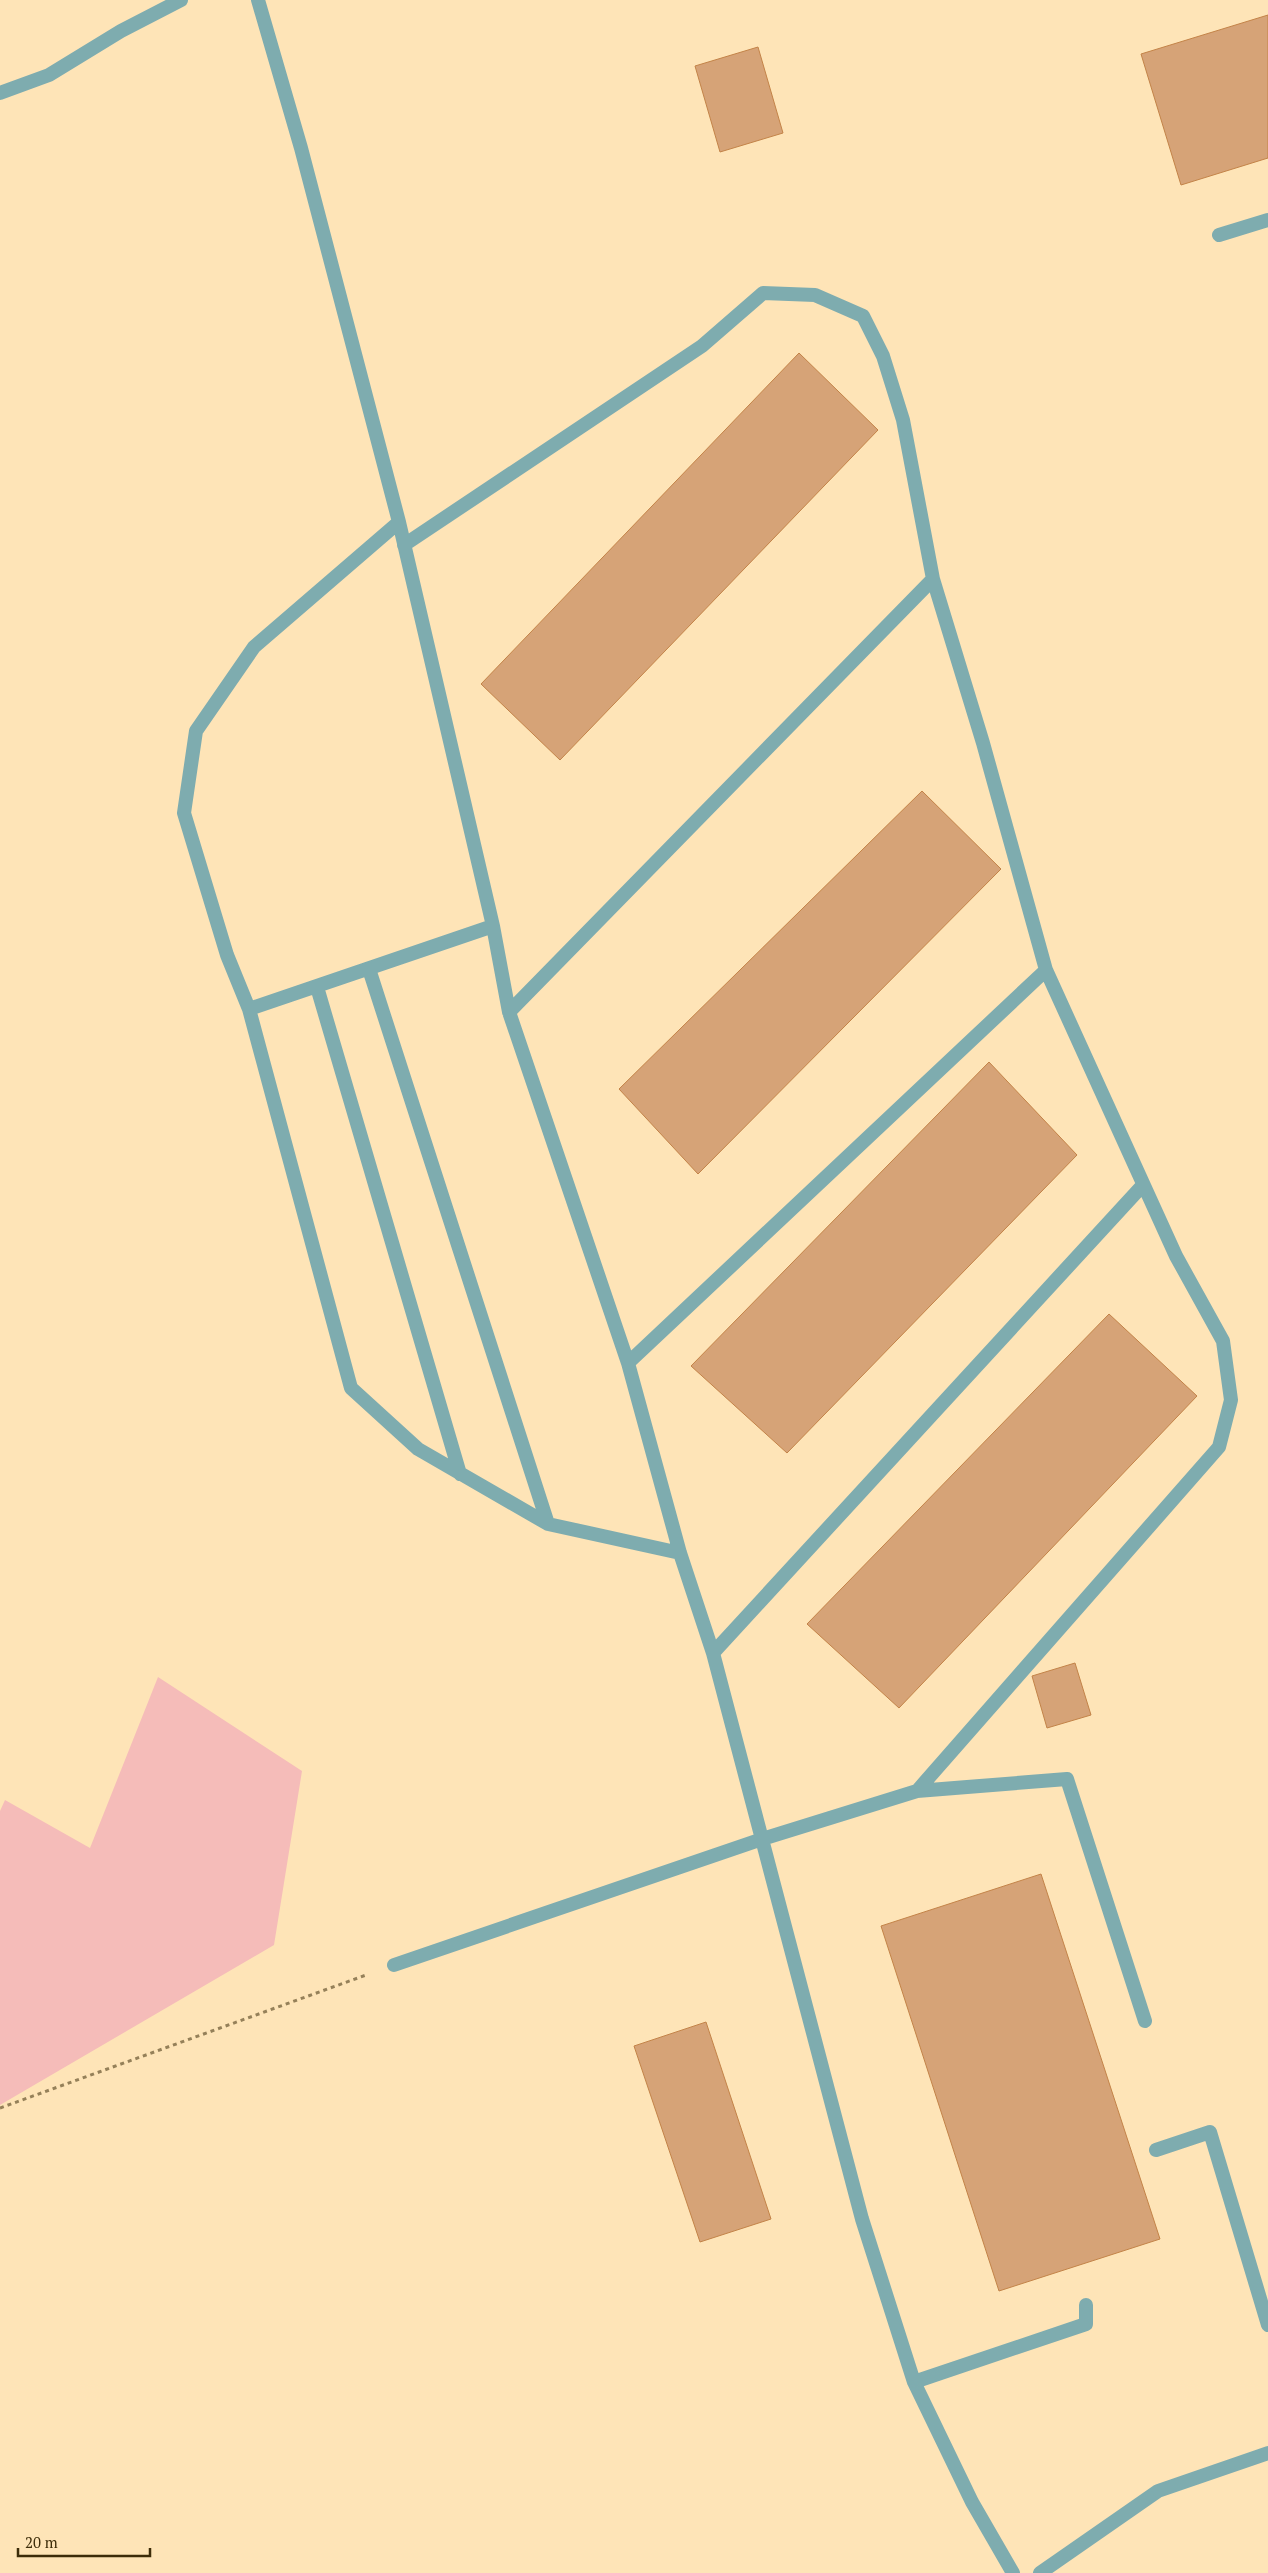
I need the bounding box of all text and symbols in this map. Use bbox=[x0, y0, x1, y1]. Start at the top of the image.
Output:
scale bar bbox=[18, 2526, 150, 2558]
text: 20 m bbox=[25, 2532, 58, 2552]

